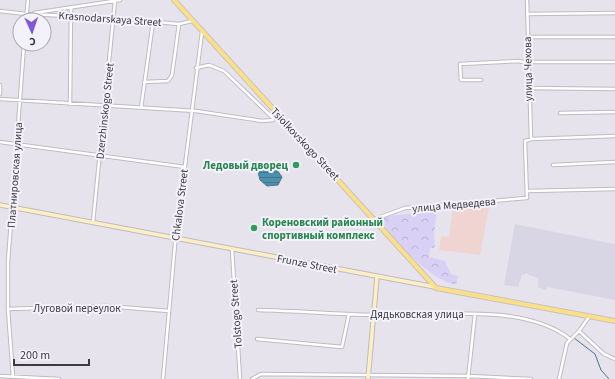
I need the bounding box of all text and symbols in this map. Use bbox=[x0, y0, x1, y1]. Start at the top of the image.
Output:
street label: Krasnodarskaya Street bbox=[58, 8, 162, 30]
north arrow bbox=[12, 12, 52, 52]
text: С bbox=[28, 34, 36, 49]
street label: улица Чехова bbox=[520, 36, 536, 102]
street label: Dzerzhinskogo Street bbox=[92, 62, 118, 160]
street label: Tsiolkovskogo Street bbox=[267, 104, 343, 184]
street label: Платнировская улица bbox=[4, 122, 26, 228]
place label: Ледовый дворец bbox=[202, 158, 288, 173]
marker: Ледовый дворец bbox=[291, 160, 301, 170]
street label: Chkalova Street bbox=[168, 168, 192, 242]
street label: улица Медведева bbox=[412, 194, 496, 216]
place label: Кореновский районный спортивный комплекс bbox=[262, 215, 383, 243]
marker: Кореновский районный спортивный комплекс bbox=[249, 223, 259, 233]
street label: Frunze Street bbox=[276, 251, 339, 277]
street label: Tolstogo Street bbox=[226, 279, 246, 349]
street label: Луговой переулок bbox=[33, 301, 121, 316]
street label: Дядьковская улица bbox=[370, 307, 464, 322]
scale bar bbox=[14, 341, 89, 367]
text: 200 m bbox=[20, 347, 50, 364]

